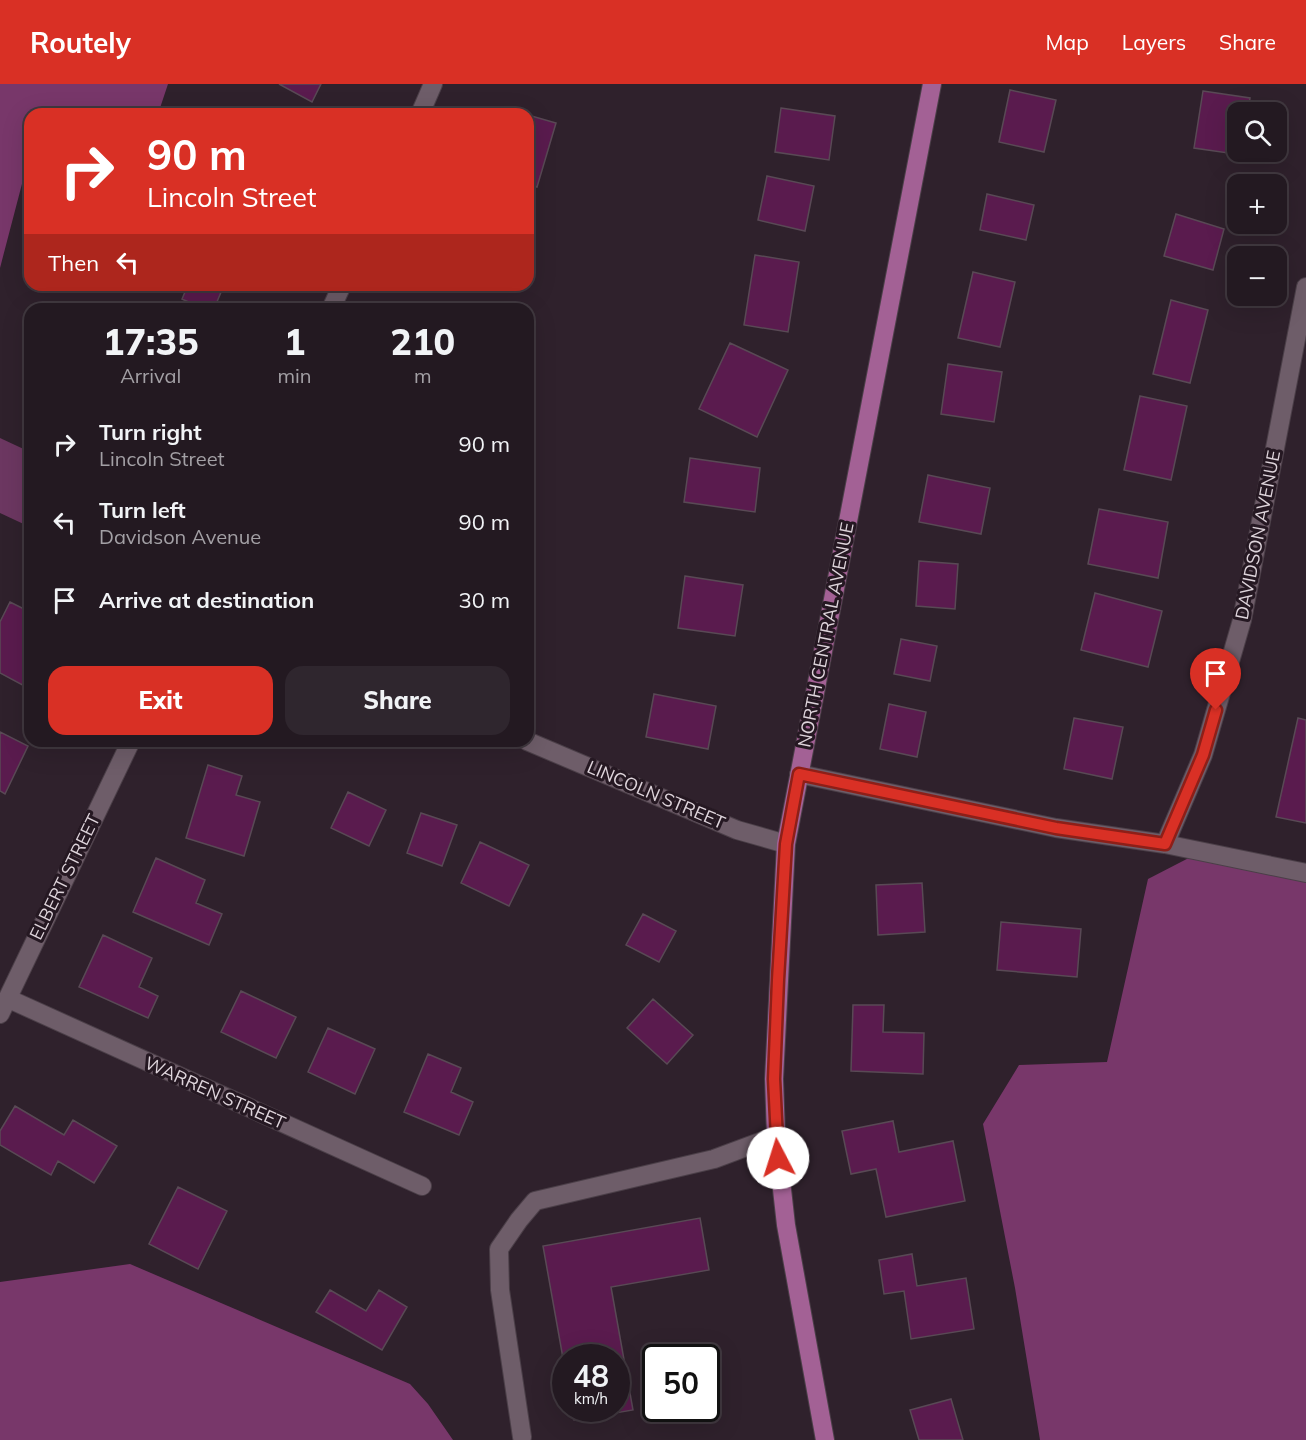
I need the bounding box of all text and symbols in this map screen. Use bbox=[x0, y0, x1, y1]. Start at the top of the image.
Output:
text: Routely bbox=[30, 25, 131, 60]
text: Map bbox=[1046, 29, 1089, 55]
text: Layers bbox=[1122, 29, 1186, 55]
text: Share bbox=[1219, 29, 1276, 55]
map controls bbox=[1227, 102, 1287, 306]
button: search bbox=[1227, 102, 1287, 162]
text: 90 m bbox=[147, 128, 247, 181]
icon: right bbox=[48, 132, 126, 210]
button: + bbox=[1227, 174, 1287, 234]
text: Lincoln Street bbox=[147, 180, 316, 214]
icon: left bbox=[111, 246, 144, 279]
button: − bbox=[1227, 246, 1287, 306]
text: Then bbox=[48, 249, 99, 277]
text: 17:35 bbox=[103, 319, 199, 364]
text: 1 bbox=[284, 319, 305, 364]
text: 210 bbox=[390, 319, 455, 364]
text: Arrival bbox=[120, 363, 181, 388]
text: min bbox=[277, 363, 312, 388]
text: m bbox=[414, 363, 432, 388]
text: Turn right bbox=[99, 418, 202, 446]
icon: right bbox=[48, 428, 81, 461]
text: 90 m bbox=[459, 430, 510, 458]
text: Lincoln Street bbox=[99, 446, 225, 471]
street label: DAVIDSON AVENUE bbox=[1230, 448, 1285, 622]
text: Turn left bbox=[99, 496, 186, 524]
icon: left bbox=[48, 506, 81, 539]
text: 90 m bbox=[459, 508, 510, 536]
street label: NORTH CENTRAL AVENUE bbox=[792, 521, 859, 749]
text: Davidson Avenue bbox=[99, 524, 261, 549]
icon: arrive bbox=[48, 584, 81, 617]
text: Arrive at destination bbox=[99, 586, 314, 614]
text: 30 m bbox=[459, 586, 510, 614]
pin bbox=[1190, 648, 1241, 710]
icon: arrive bbox=[1199, 657, 1232, 690]
button: Exit bbox=[48, 666, 273, 735]
button: Share bbox=[285, 666, 510, 735]
street label: LINCOLN STREET bbox=[584, 755, 729, 834]
street label: ELBERT STREET bbox=[24, 810, 105, 943]
street label: WARREN STREET bbox=[141, 1051, 289, 1134]
position arrow bbox=[746, 1126, 810, 1190]
speed limit sign: 50 bbox=[642, 1344, 720, 1422]
text: 48 bbox=[573, 1357, 609, 1395]
text: km/h bbox=[574, 1389, 608, 1408]

